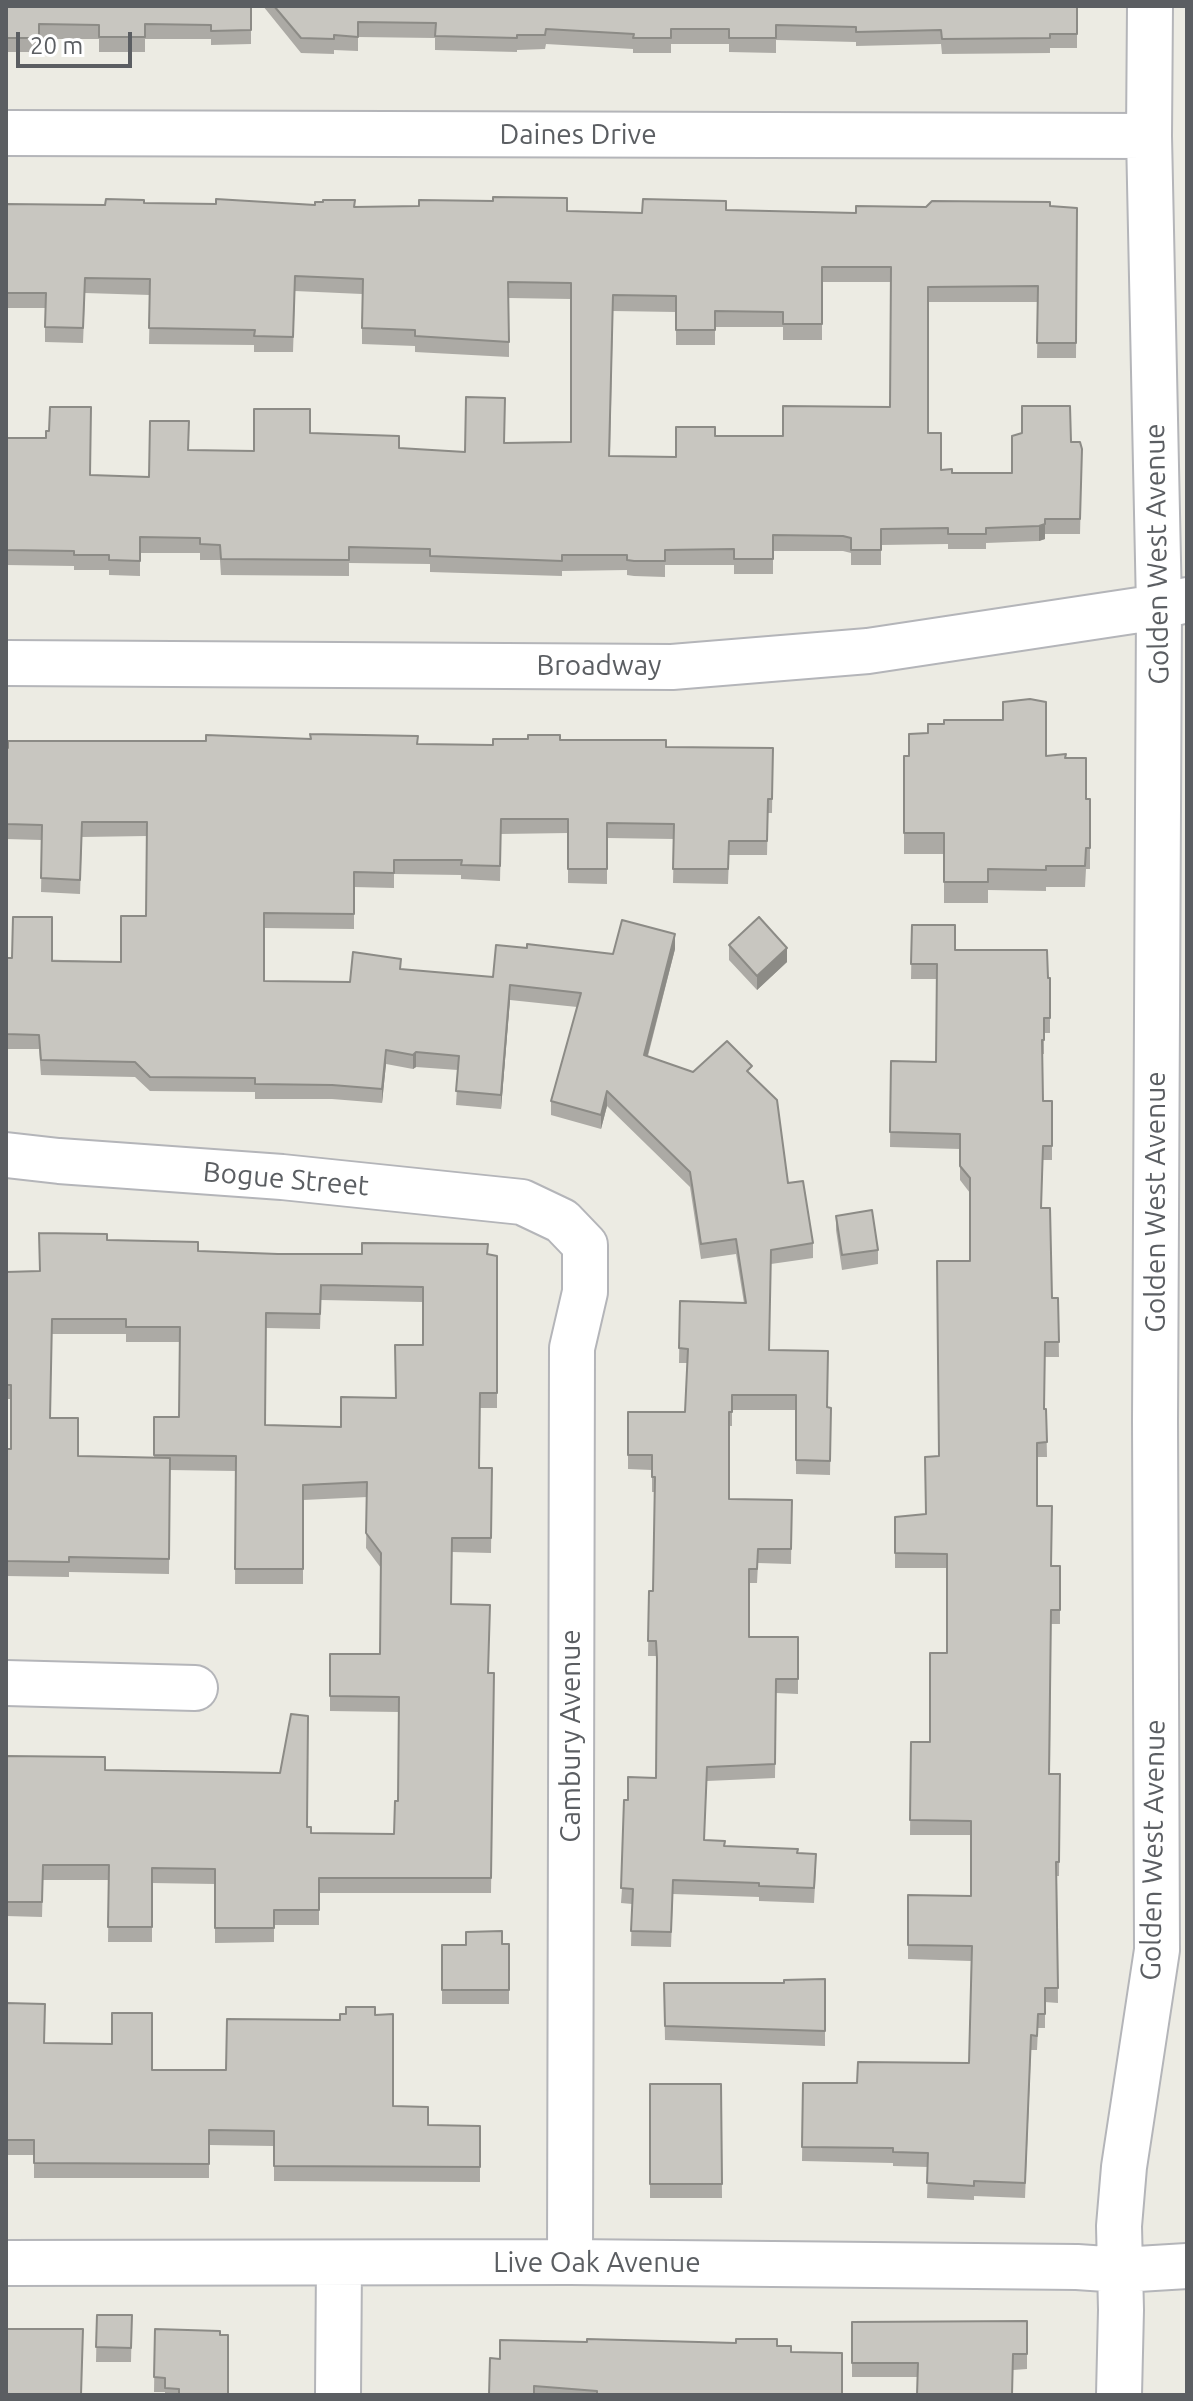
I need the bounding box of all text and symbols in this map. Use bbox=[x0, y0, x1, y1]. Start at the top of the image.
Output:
scale bar bbox=[20, 16, 136, 66]
text: 20 m bbox=[30, 32, 83, 59]
street label: Daines Drive bbox=[499, 118, 657, 152]
street label: Golden West Avenue bbox=[1138, 423, 1176, 685]
street label: Broadway bbox=[536, 649, 662, 683]
street label: Golden West Avenue bbox=[1139, 1071, 1173, 1333]
street label: Bogue Street bbox=[202, 1155, 370, 1203]
street label: Cambury Avenue bbox=[554, 1629, 588, 1843]
street label: Golden West Avenue bbox=[1134, 1719, 1172, 1981]
street label: Live Oak Avenue bbox=[493, 2246, 701, 2280]

